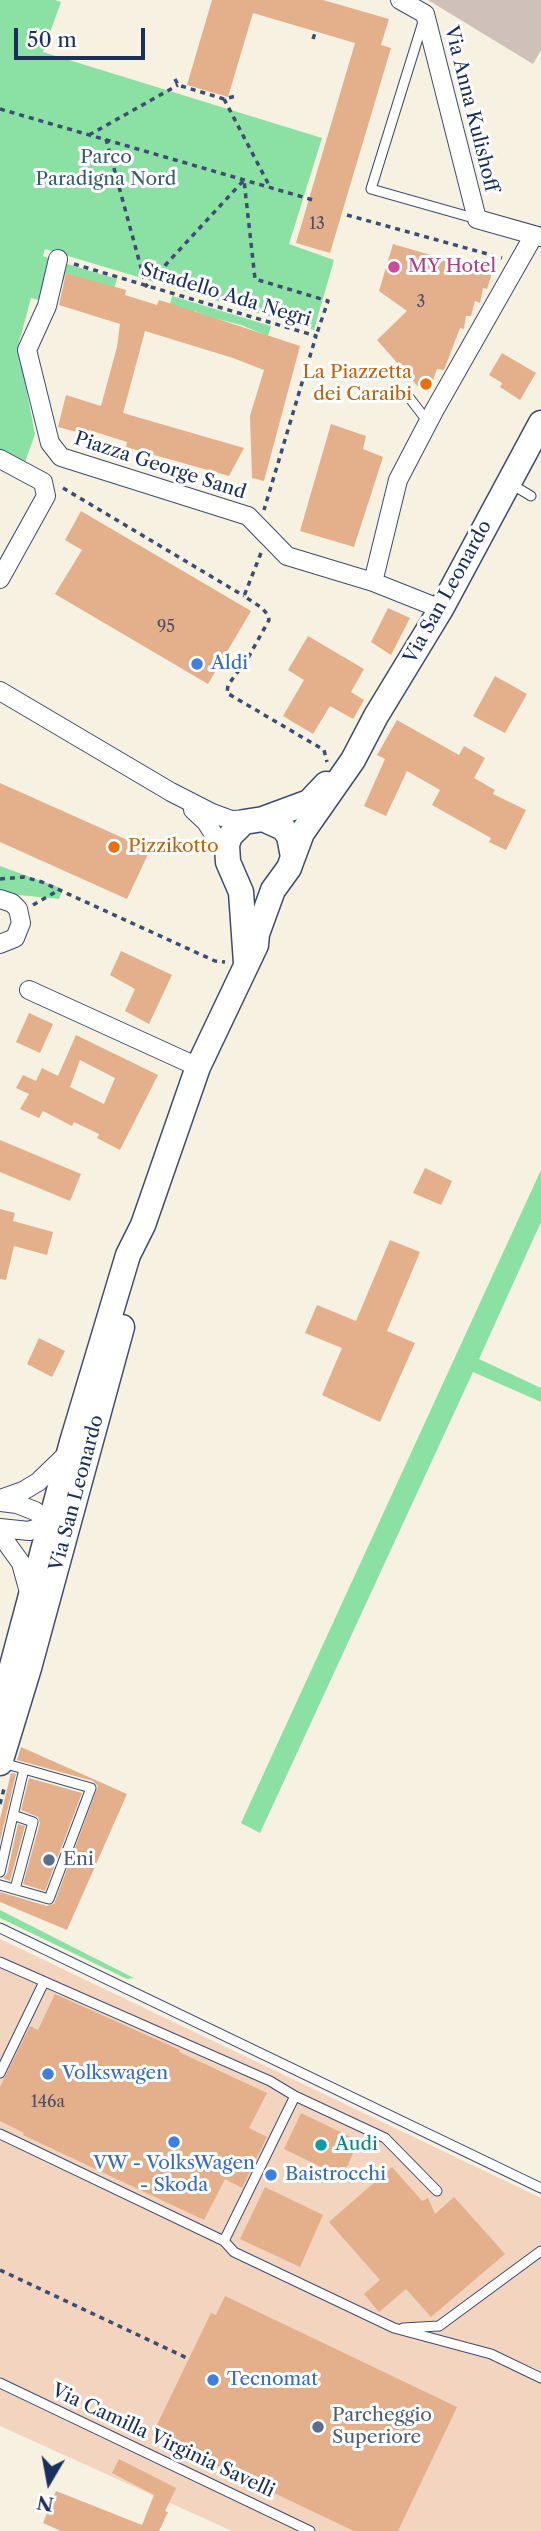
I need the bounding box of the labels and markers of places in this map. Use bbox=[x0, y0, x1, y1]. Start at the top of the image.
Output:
place label: MY Hotel bbox=[408, 256, 496, 278]
marker: MY Hotel bbox=[386, 259, 402, 275]
place label: La Piazzetta dei Caraibi bbox=[302, 362, 412, 406]
marker: La Piazzetta dei Caraibi bbox=[418, 376, 434, 392]
place label: Aldi bbox=[211, 653, 248, 675]
marker: Aldi bbox=[189, 656, 205, 672]
place label: Pizzikotto bbox=[128, 836, 219, 858]
marker: Pizzikotto bbox=[106, 839, 122, 855]
place label: Eni bbox=[63, 1849, 94, 1871]
marker: Eni bbox=[41, 1852, 57, 1868]
place label: Volkswagen bbox=[62, 2063, 168, 2085]
marker: Volkswagen bbox=[40, 2066, 56, 2082]
marker: VW - VolksWagen - Skoda bbox=[166, 2134, 182, 2150]
place label: Audi bbox=[335, 2134, 378, 2156]
marker: Audi bbox=[313, 2137, 329, 2153]
place label: VW - VolksWagen - Skoda bbox=[93, 2153, 255, 2197]
place label: Baistrocchi bbox=[285, 2164, 386, 2186]
marker: Baistrocchi bbox=[263, 2167, 279, 2183]
place label: Tecnomat bbox=[227, 2369, 318, 2391]
marker: Tecnomat bbox=[205, 2372, 221, 2388]
place label: Parcheggio Superiore bbox=[332, 2405, 432, 2449]
marker: Parcheggio Superiore bbox=[310, 2419, 326, 2435]

